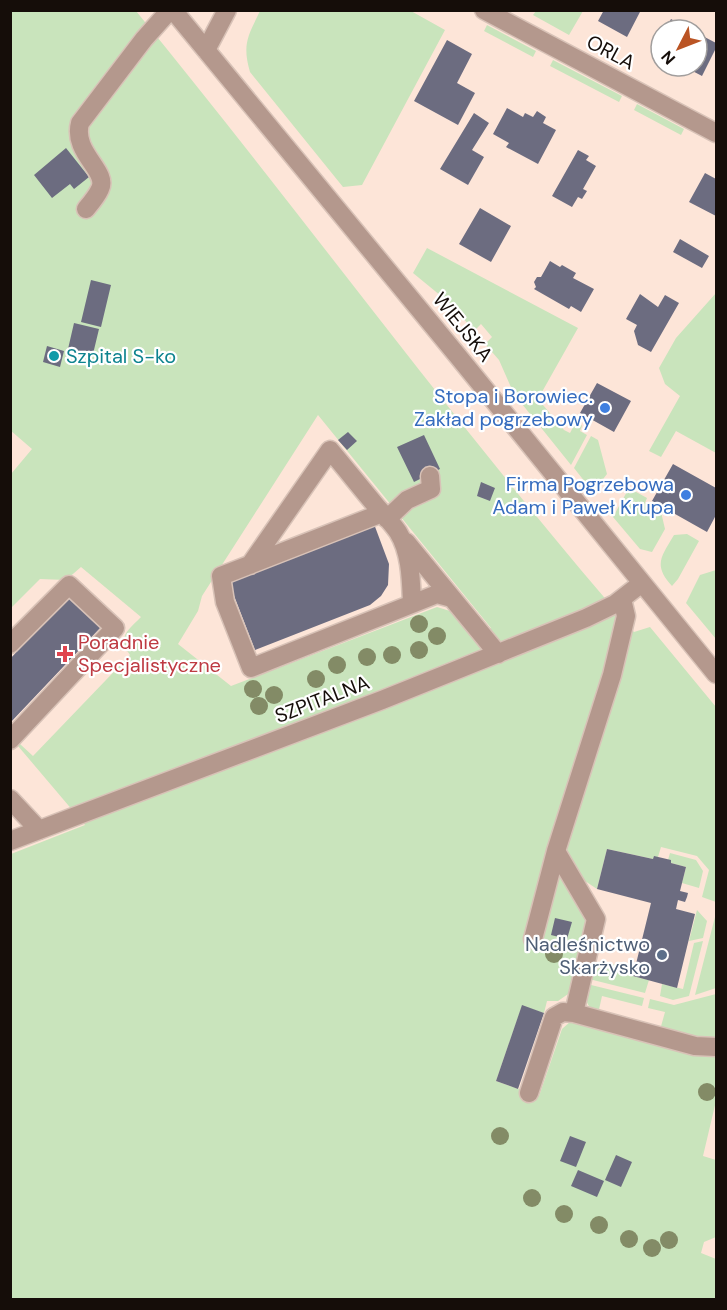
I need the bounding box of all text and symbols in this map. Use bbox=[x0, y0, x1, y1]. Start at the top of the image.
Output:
north arrow bbox=[649, 18, 709, 78]
street label: ORLA bbox=[582, 29, 640, 75]
text: N bbox=[657, 46, 680, 69]
street label: WIEJSKA bbox=[427, 287, 499, 367]
place label: Szpital S-ko bbox=[66, 343, 176, 369]
marker: Szpital S-ko bbox=[47, 349, 61, 363]
place label: Stopa i Borowiec. Zakład pogrzebowy bbox=[414, 383, 593, 432]
marker: Stopa i Borowiec. Zakład pogrzebowy bbox=[598, 401, 612, 415]
place label: Firma Pogrzebowa Adam i Paweł Krupa bbox=[492, 471, 674, 520]
marker: Firma Pogrzebowa Adam i Paweł Krupa bbox=[679, 488, 693, 502]
place label: Poradnie Specjalistyczne bbox=[78, 629, 221, 678]
marker: Poradnie Specjalistyczne bbox=[56, 645, 74, 663]
street label: SZPITALNA bbox=[271, 669, 373, 729]
place label: Nadleśnictwo Skarżysko bbox=[525, 931, 650, 980]
marker: Nadleśnictwo Skarżysko bbox=[655, 948, 669, 962]

